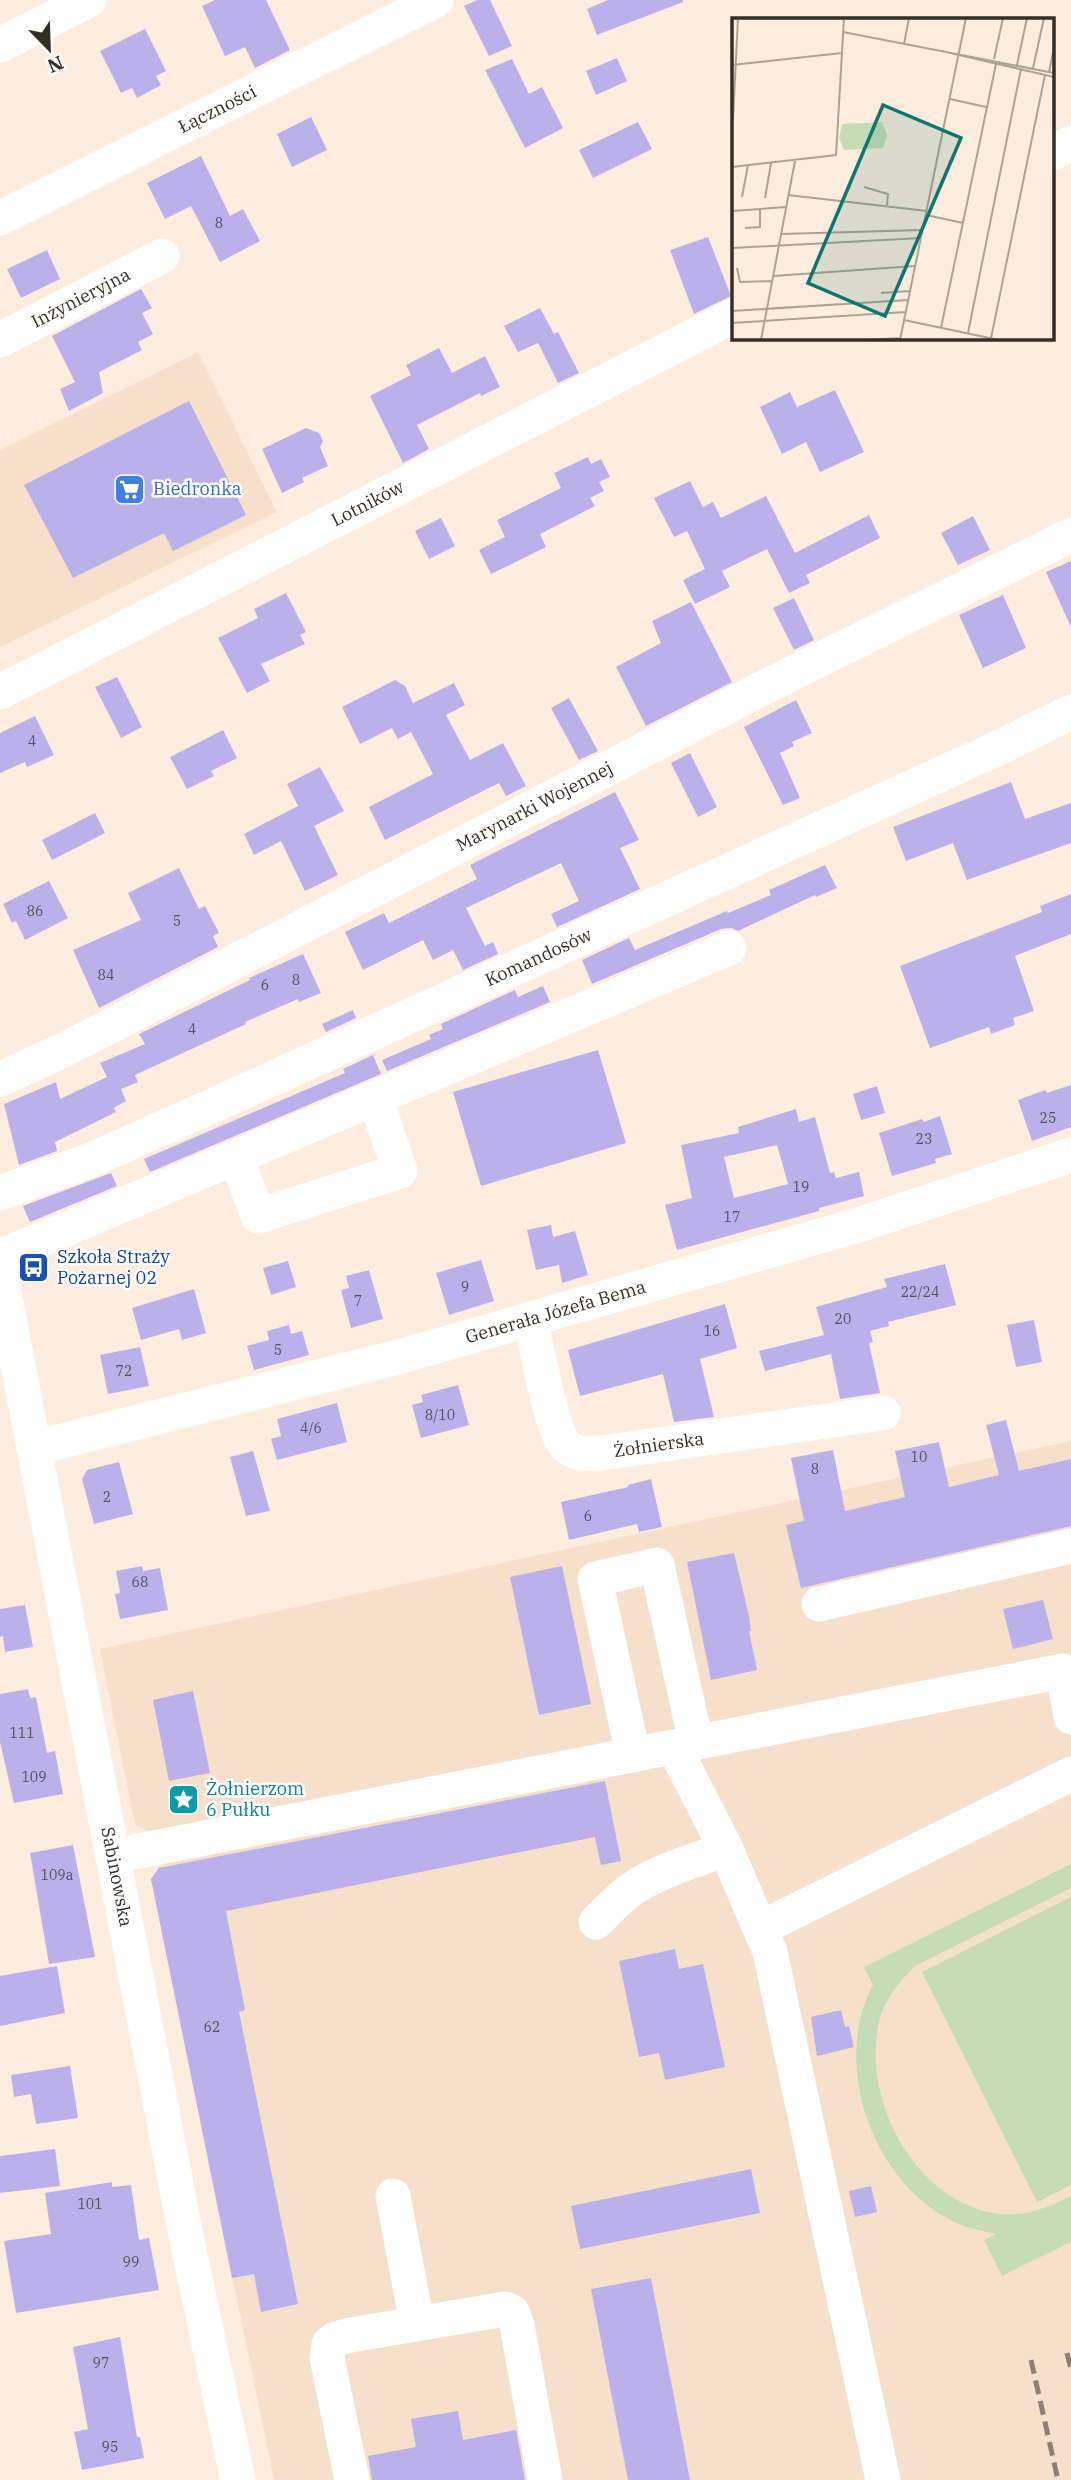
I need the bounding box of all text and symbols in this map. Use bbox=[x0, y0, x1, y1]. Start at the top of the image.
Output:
north arrow bbox=[14, 14, 84, 84]
inset map bbox=[732, 18, 1054, 340]
text: N bbox=[44, 51, 67, 79]
street label: Łączności bbox=[174, 80, 260, 138]
house number: 8 bbox=[215, 214, 223, 232]
street label: Inżynieryjna bbox=[27, 262, 134, 333]
supermarket icon: Biedronka bbox=[113, 472, 147, 506]
street label: Lotników bbox=[327, 475, 408, 531]
place label: Biedronka bbox=[153, 477, 242, 500]
house number: 4 bbox=[28, 732, 36, 750]
street label: Marynarki Wojennej bbox=[452, 756, 616, 856]
house number: 86 bbox=[27, 902, 43, 920]
house number: 5 bbox=[173, 912, 181, 930]
street label: Komandosów bbox=[481, 923, 595, 991]
house number: 84 bbox=[98, 966, 114, 984]
house number: 8 bbox=[292, 971, 300, 989]
house number: 6 bbox=[261, 976, 269, 994]
house number: 4 bbox=[188, 1020, 196, 1038]
house number: 25 bbox=[1040, 1109, 1056, 1127]
house number: 23 bbox=[916, 1130, 932, 1148]
house number: 19 bbox=[793, 1178, 809, 1196]
house number: 17 bbox=[724, 1208, 740, 1226]
place label: Szkoła Straży Pożarnej 02 bbox=[57, 1245, 170, 1289]
bus stop icon: Szkoła Straży Pożarnej 02 bbox=[17, 1250, 51, 1284]
street label: Generała Józefa Bema bbox=[462, 1275, 648, 1348]
house number: 9 bbox=[461, 1278, 469, 1296]
house number: 22/24 bbox=[901, 1283, 939, 1301]
house number: 7 bbox=[354, 1292, 362, 1310]
house number: 20 bbox=[835, 1310, 851, 1328]
house number: 16 bbox=[704, 1322, 720, 1340]
house number: 5 bbox=[274, 1341, 282, 1359]
house number: 72 bbox=[116, 1362, 132, 1380]
house number: 8/10 bbox=[425, 1406, 455, 1424]
house number: 4/6 bbox=[300, 1419, 322, 1437]
street label: Żołnierska bbox=[612, 1426, 706, 1462]
house number: 10 bbox=[911, 1448, 927, 1466]
house number: 8 bbox=[811, 1460, 819, 1478]
house number: 2 bbox=[103, 1488, 111, 1506]
house number: 6 bbox=[584, 1507, 592, 1525]
house number: 68 bbox=[132, 1573, 148, 1591]
house number: 111 bbox=[9, 1724, 35, 1742]
house number: 109 bbox=[21, 1768, 47, 1786]
place label: Żołnierzom 6 Pułku bbox=[206, 1777, 304, 1821]
place icon: Żołnierzom 6 Pułku bbox=[166, 1782, 200, 1816]
street label: Sabinowska bbox=[96, 1825, 138, 1929]
house number: 109a bbox=[41, 1866, 74, 1884]
house number: 62 bbox=[204, 2018, 220, 2036]
house number: 101 bbox=[77, 2195, 103, 2213]
house number: 99 bbox=[123, 2253, 139, 2271]
house number: 97 bbox=[93, 2354, 109, 2372]
house number: 95 bbox=[102, 2438, 118, 2456]

